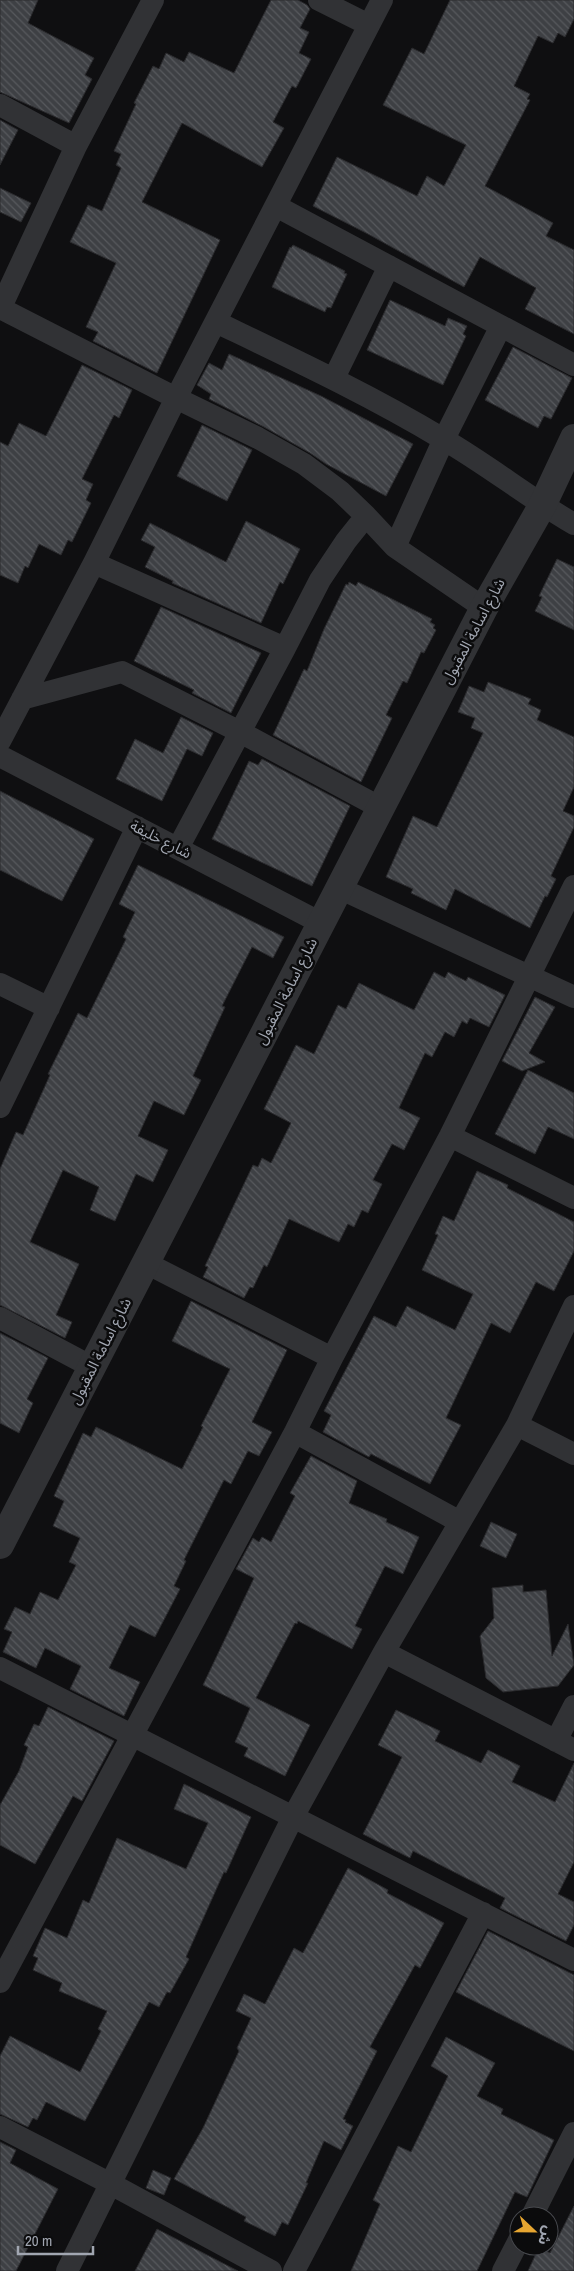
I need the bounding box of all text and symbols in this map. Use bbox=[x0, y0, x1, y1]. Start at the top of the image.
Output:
street label: شارع اسامة المقبول bbox=[436, 574, 512, 689]
street label: شارع خليفة bbox=[126, 815, 196, 865]
street label: شارع اسامة المقبول bbox=[250, 934, 324, 1049]
street label: شارع اسامة المقبول bbox=[64, 1294, 138, 1409]
north arrow bbox=[509, 2206, 559, 2256]
scale bar bbox=[18, 2224, 92, 2256]
text: ش bbox=[534, 2224, 558, 2248]
text: 20 m bbox=[25, 2230, 52, 2251]

